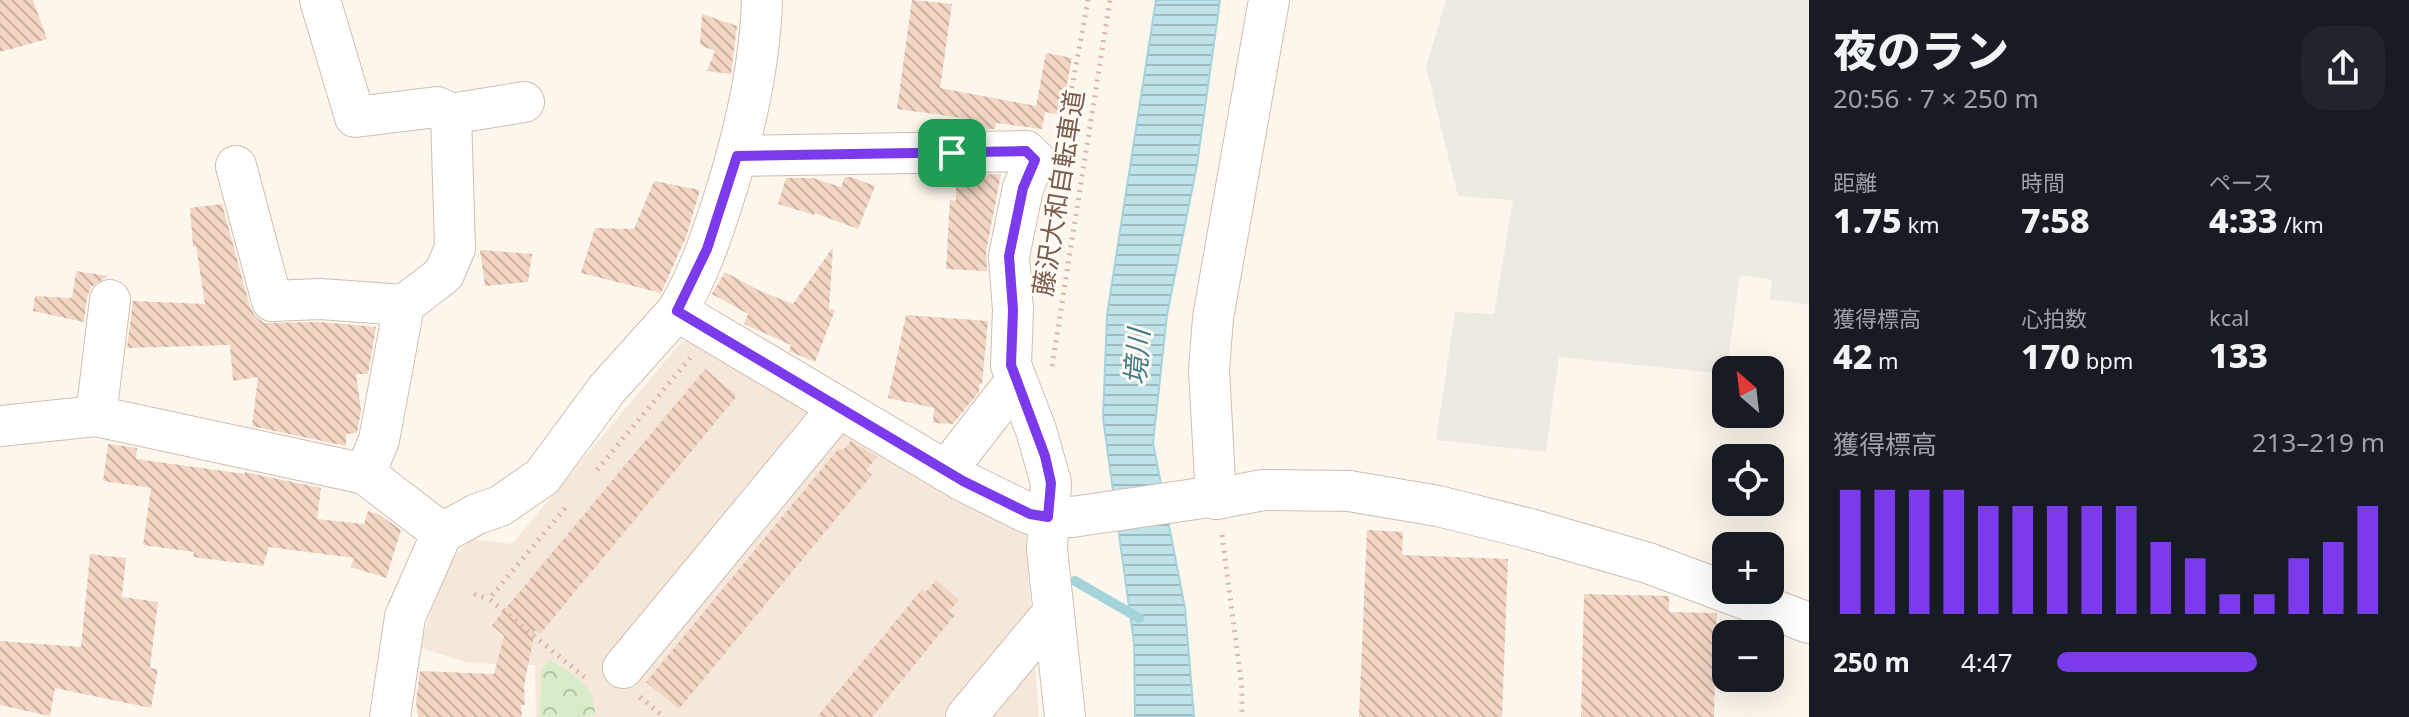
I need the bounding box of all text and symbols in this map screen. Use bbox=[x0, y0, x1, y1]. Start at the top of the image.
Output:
text: 夜のラン bbox=[1833, 20, 2009, 80]
button: share bbox=[2301, 26, 2385, 110]
text: 20:56 · 7 × 250 m bbox=[1833, 80, 2039, 116]
street label: 藤沢大和自転車道 bbox=[1024, 87, 1092, 298]
pin bbox=[918, 119, 986, 187]
icon: arrive bbox=[930, 131, 974, 175]
text: 距離 bbox=[1833, 167, 1877, 197]
text: 時間 bbox=[2021, 167, 2065, 197]
text: ペース bbox=[2209, 167, 2274, 197]
text: 1.75 bbox=[1833, 197, 1902, 243]
text: 7:58 bbox=[2021, 197, 2090, 243]
text: 4:33 bbox=[2209, 197, 2278, 243]
text: km bbox=[1902, 209, 1940, 239]
text: /km bbox=[2278, 209, 2324, 239]
text: kcal bbox=[2209, 302, 2249, 332]
text: 獲得標高 bbox=[1833, 303, 1921, 333]
text: 心拍数 bbox=[2021, 303, 2087, 333]
water label: 境川 bbox=[1115, 325, 1157, 386]
text: 133 bbox=[2209, 332, 2268, 378]
text: 42 bbox=[1833, 333, 1872, 379]
text: 170 bbox=[2021, 333, 2080, 379]
text: m bbox=[1872, 345, 1899, 375]
text: bpm bbox=[2080, 345, 2133, 375]
north arrow bbox=[1712, 356, 1784, 428]
map controls bbox=[1712, 356, 1784, 692]
text: 213–219 m bbox=[2252, 424, 2385, 460]
text: 獲得標高 bbox=[1833, 426, 1937, 462]
button: locate bbox=[1712, 444, 1784, 516]
button: + bbox=[1712, 532, 1784, 604]
button: − bbox=[1712, 620, 1784, 692]
text: 250 m bbox=[1833, 644, 1910, 680]
text: 4:47 bbox=[1961, 644, 2013, 680]

